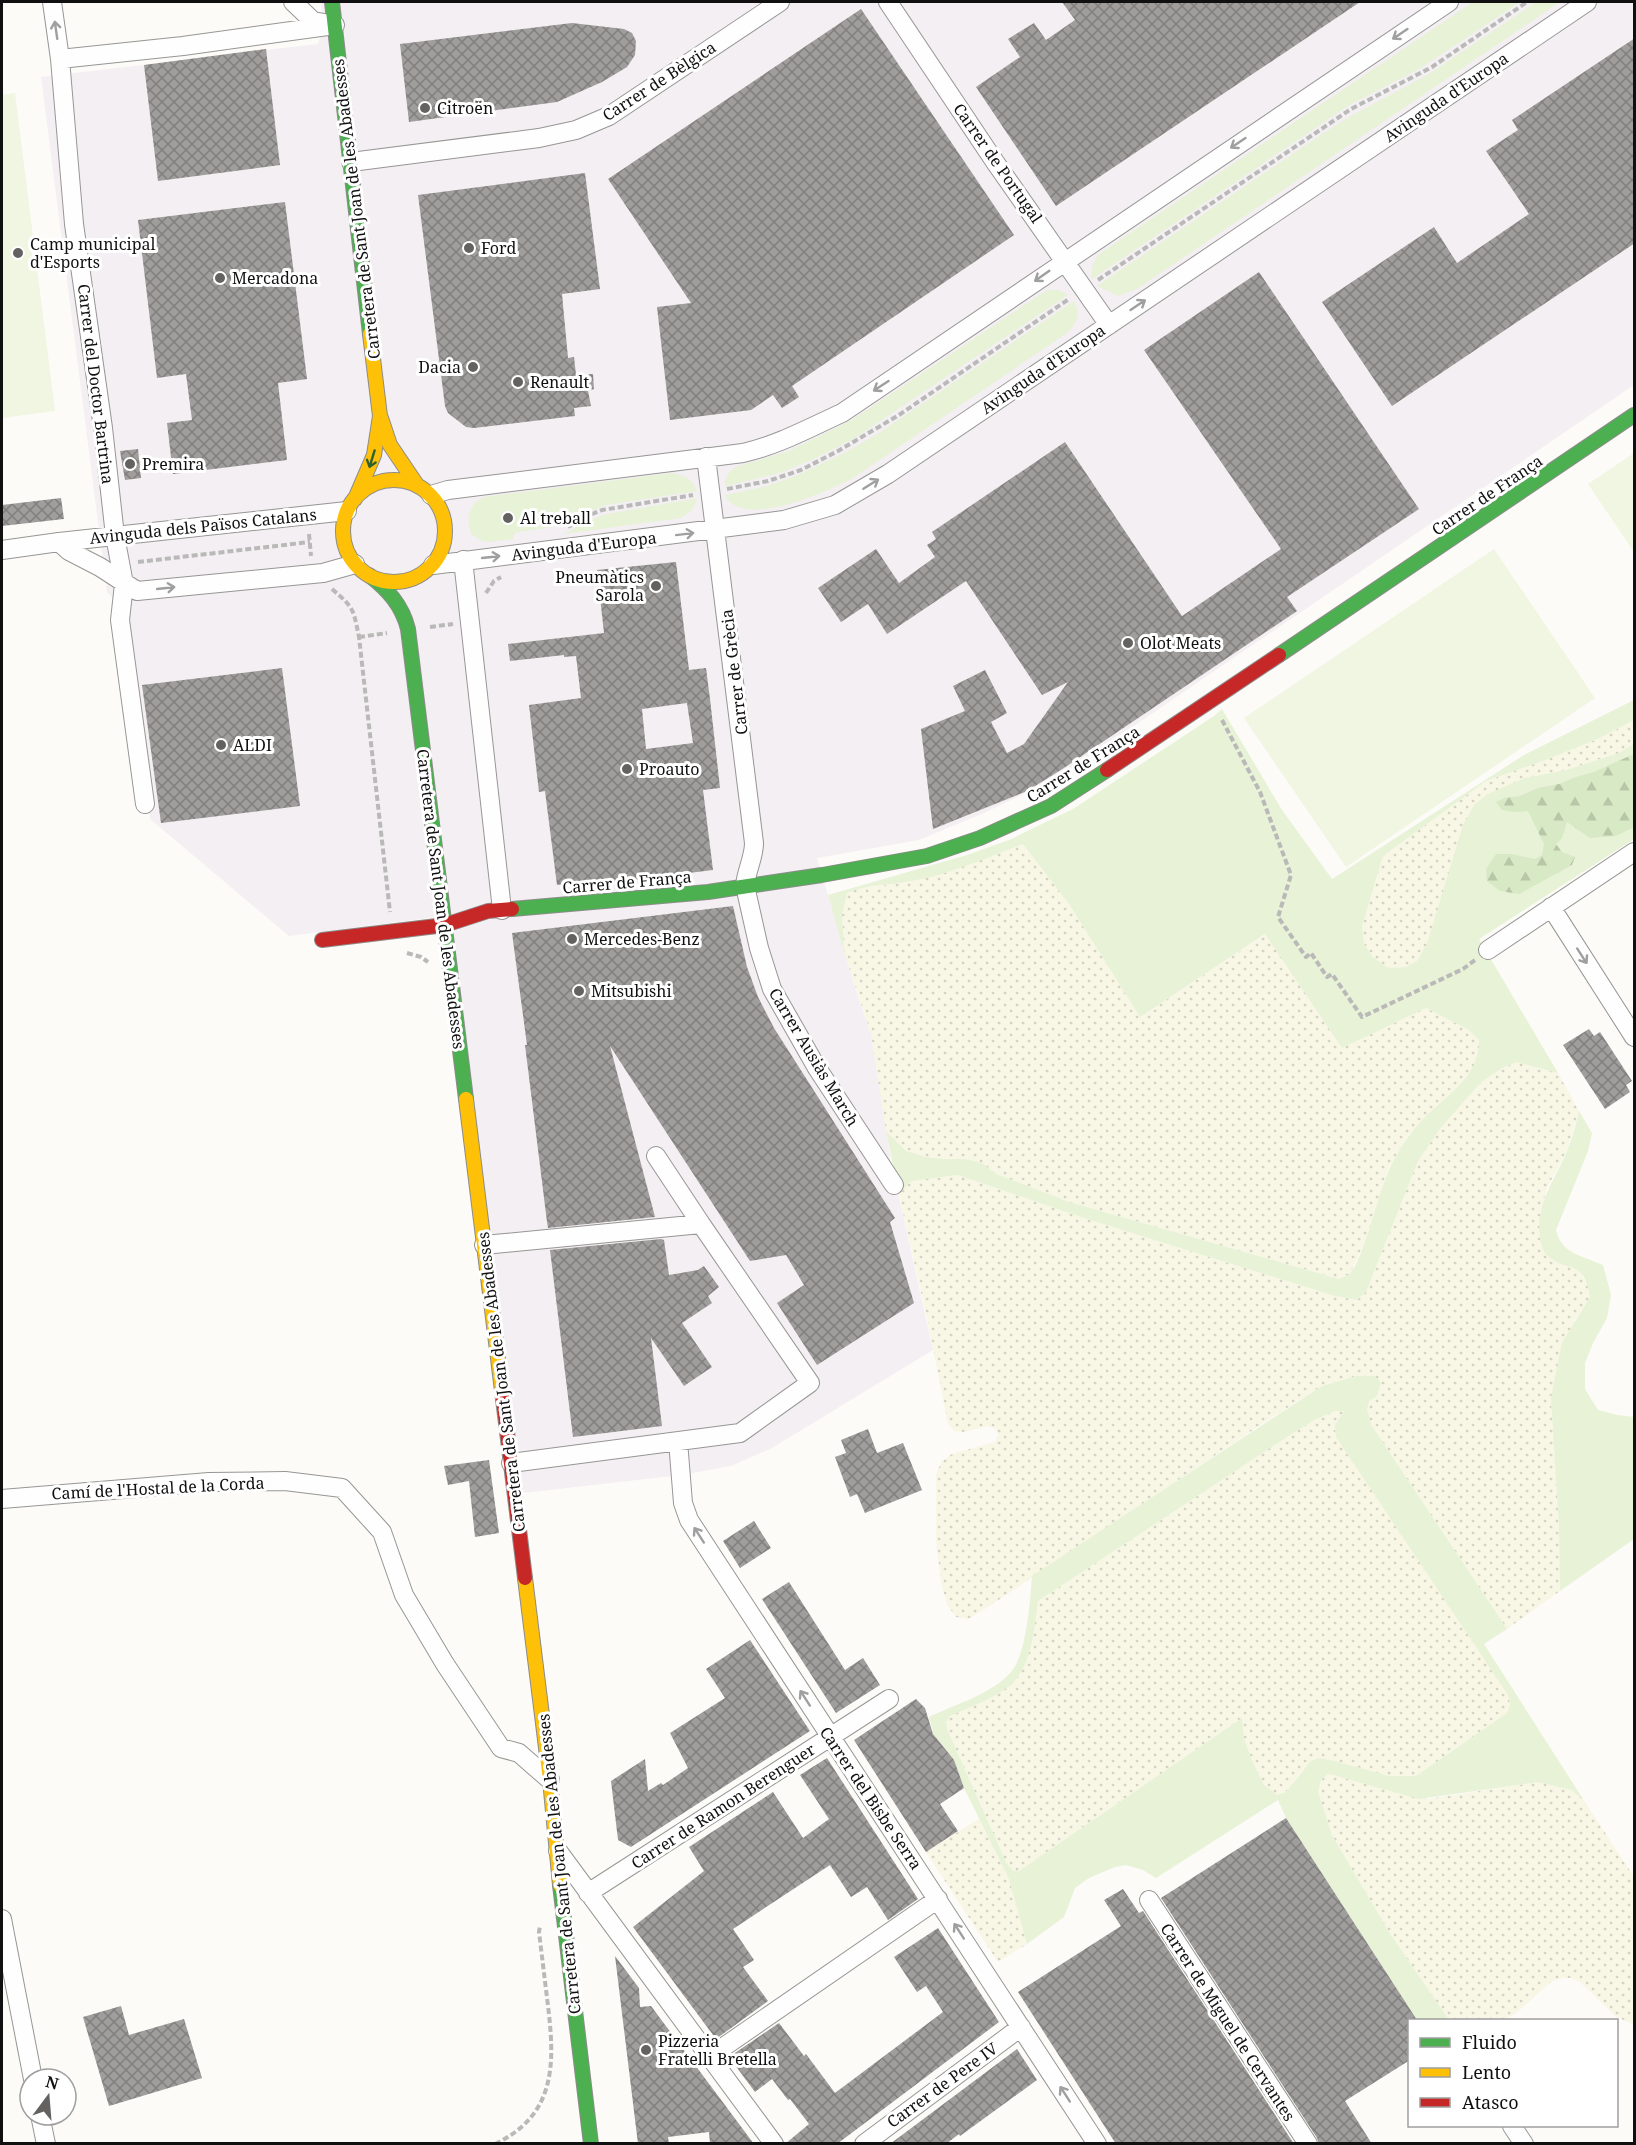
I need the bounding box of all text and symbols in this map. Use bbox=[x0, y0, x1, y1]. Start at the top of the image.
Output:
one-way arrow bbox=[50, 21, 61, 40]
one-way arrow bbox=[1392, 28, 1409, 40]
street label: Carrer de Bèlgica bbox=[598, 36, 720, 126]
street label: Avinguda d'Europa bbox=[1379, 47, 1513, 147]
street label: Carretera de Sant Joan de les Abadesses bbox=[327, 58, 385, 360]
place label: Citroën bbox=[437, 97, 493, 119]
street label: Carrer de Portugal bbox=[948, 99, 1048, 227]
marker: Citroën bbox=[418, 101, 432, 115]
one-way arrow bbox=[1231, 137, 1247, 149]
place label: Camp municipal d'Esports bbox=[30, 233, 155, 273]
place label: Ford bbox=[481, 237, 517, 259]
marker: Ford bbox=[462, 241, 476, 255]
marker: Camp municipal d'Esports bbox=[11, 246, 25, 260]
place label: Mercadona bbox=[232, 267, 318, 289]
one-way arrow bbox=[1034, 270, 1051, 282]
marker: Mercadona bbox=[213, 271, 227, 285]
street label: Carrer del Doctor Bartrina bbox=[73, 283, 119, 485]
one-way arrow bbox=[1129, 299, 1145, 311]
street label: Avinguda d'Europa bbox=[976, 319, 1110, 419]
place label: Dacia bbox=[418, 356, 461, 378]
marker: Dacia bbox=[466, 360, 480, 374]
place label: Renault bbox=[530, 371, 590, 393]
marker: Renault bbox=[511, 375, 525, 389]
one-way arrow bbox=[873, 380, 890, 392]
one-way arrow bbox=[366, 449, 377, 468]
street label: Carrer de França bbox=[1427, 450, 1547, 540]
place label: Premira bbox=[142, 453, 204, 475]
marker: Premira bbox=[123, 457, 137, 471]
one-way arrow bbox=[862, 478, 879, 490]
street label: Avinguda dels Països Catalans bbox=[88, 503, 318, 549]
place label: Al treball bbox=[520, 507, 591, 529]
marker: Al treball bbox=[501, 511, 515, 525]
street label: Avinguda d'Europa bbox=[510, 526, 658, 566]
one-way arrow bbox=[675, 528, 694, 539]
one-way arrow bbox=[481, 551, 501, 562]
place label: Pneumàtics Sarola bbox=[555, 566, 644, 606]
marker: Pneumàtics Sarola bbox=[649, 579, 663, 593]
one-way arrow bbox=[155, 582, 175, 593]
street label: Carrer de Grècia bbox=[715, 608, 753, 736]
place label: Olot Meats bbox=[1140, 632, 1221, 654]
marker: Olot Meats bbox=[1121, 636, 1135, 650]
street label: Carrer de França bbox=[1022, 720, 1144, 808]
place label: ALDI bbox=[233, 734, 272, 756]
marker: ALDI bbox=[214, 738, 228, 752]
street label: Carretera de Sant Joan de les Abadesses bbox=[412, 748, 470, 1050]
place label: Proauto bbox=[639, 758, 699, 780]
marker: Proauto bbox=[620, 762, 634, 776]
street label: Carrer de França bbox=[561, 865, 693, 899]
place label: Mercedes-Benz bbox=[584, 928, 700, 950]
marker: Mercedes-Benz bbox=[565, 932, 579, 946]
one-way arrow bbox=[1576, 948, 1589, 965]
place label: Mitsubishi bbox=[591, 980, 672, 1002]
marker: Mitsubishi bbox=[572, 984, 586, 998]
street label: Carrer Ausiàs March bbox=[764, 984, 864, 1130]
street label: Carretera de Sant Joan de les Abadesses bbox=[472, 1231, 530, 1533]
street label: Camí de l'Hostal de la Corda bbox=[51, 1471, 265, 1505]
one-way arrow bbox=[692, 1527, 704, 1544]
one-way arrow bbox=[799, 1690, 811, 1707]
street label: Carretera de Sant Joan de les Abadesses bbox=[532, 1713, 586, 2015]
street label: Carrer del Bisbe Serra bbox=[815, 1722, 927, 1874]
street label: Carrer de Ramon Berenguer bbox=[627, 1738, 820, 1874]
street label: Carrer de Miguel de Cervantes bbox=[1156, 1919, 1300, 2125]
one-way arrow bbox=[953, 1923, 965, 1940]
legend bbox=[1408, 2019, 1618, 2127]
place label: Pizzeria Fratelli Bretella bbox=[658, 2030, 777, 2070]
text: Fluido bbox=[1462, 2030, 1517, 2054]
street label: Carrer de Pere IV bbox=[882, 2037, 1002, 2133]
marker: Pizzeria Fratelli Bretella bbox=[639, 2043, 653, 2057]
text: Lento bbox=[1462, 2060, 1511, 2084]
north arrow bbox=[18, 2067, 78, 2127]
text: N bbox=[43, 2070, 62, 2095]
one-way arrow bbox=[1059, 2087, 1071, 2103]
text: Atasco bbox=[1462, 2090, 1519, 2114]

